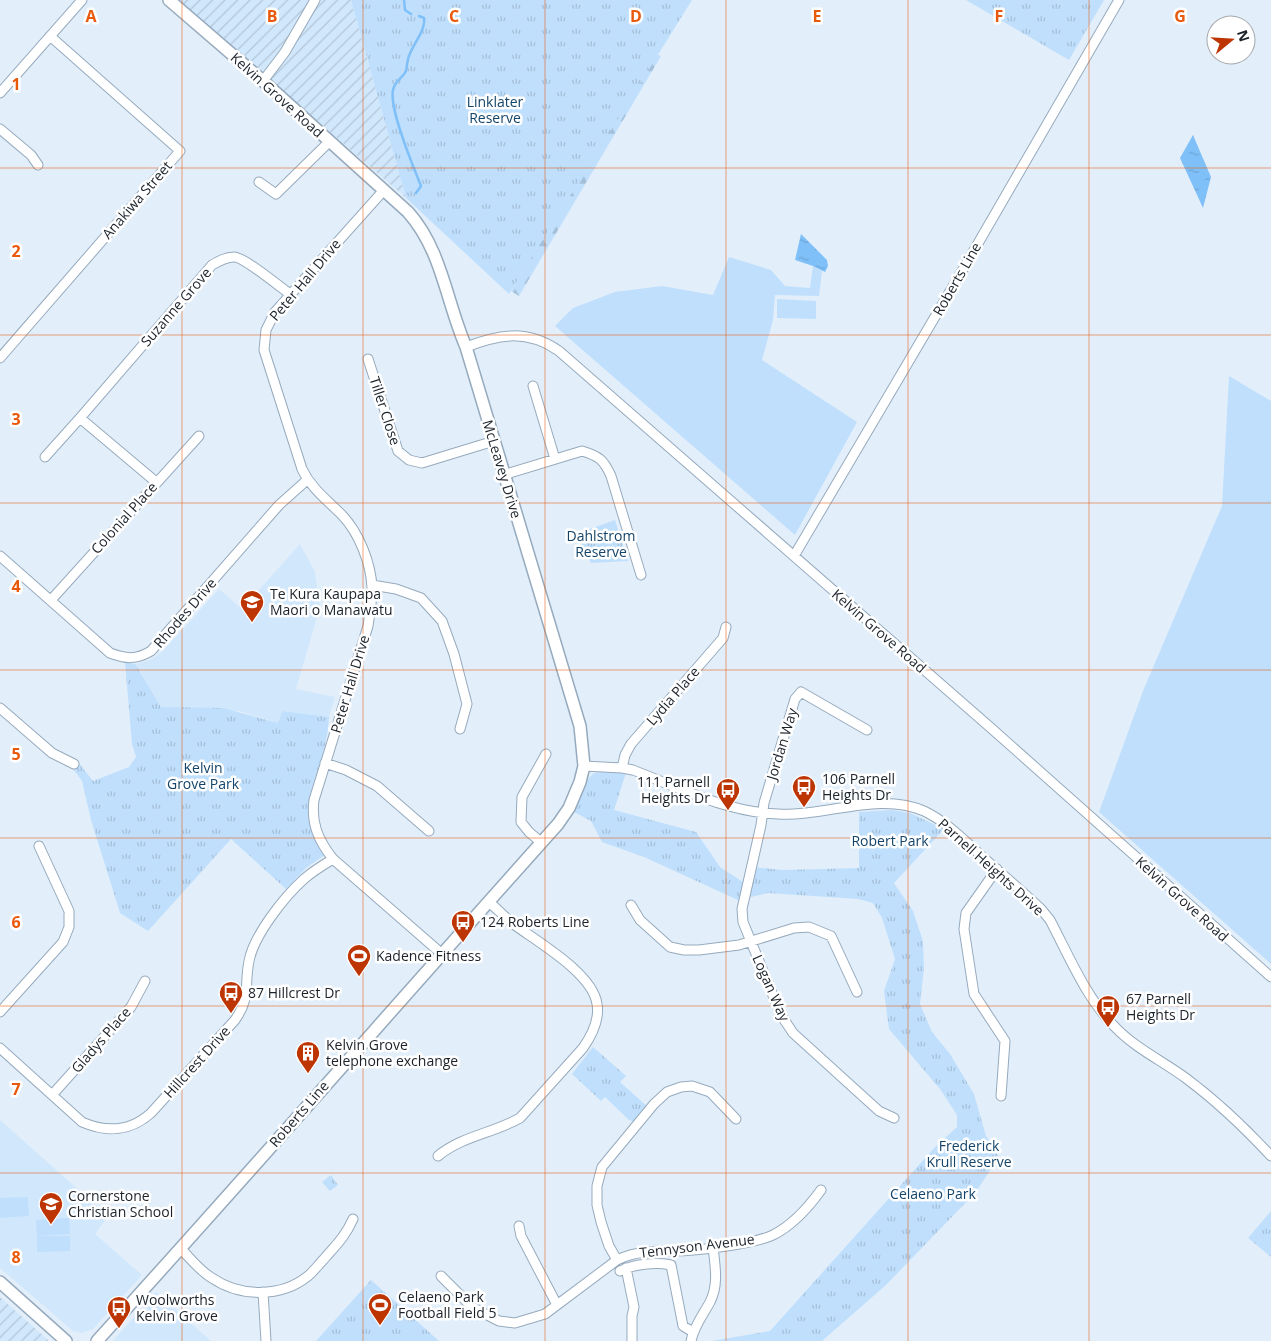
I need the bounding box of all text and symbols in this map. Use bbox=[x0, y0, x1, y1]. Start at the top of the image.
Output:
text: A bbox=[85, 5, 97, 27]
text: B bbox=[267, 5, 277, 27]
text: C bbox=[449, 5, 459, 27]
text: D bbox=[630, 5, 642, 27]
text: E bbox=[813, 5, 822, 27]
text: F bbox=[995, 5, 1003, 27]
text: G bbox=[1174, 5, 1186, 27]
north arrow bbox=[1206, 15, 1256, 65]
text: N bbox=[1233, 27, 1255, 44]
street label: Kelvin Grove Road bbox=[227, 48, 328, 141]
text: 1 bbox=[11, 73, 21, 95]
park label: Linklater Reserve bbox=[467, 92, 524, 127]
street label: Anakiwa Street bbox=[97, 157, 176, 243]
street label: Peter Hall Drive bbox=[265, 235, 345, 325]
street label: Roberts Line bbox=[928, 238, 985, 319]
text: 2 bbox=[11, 240, 21, 262]
street label: Suzanne Grove bbox=[136, 263, 215, 350]
street label: Tiller Close bbox=[365, 374, 405, 448]
text: 3 bbox=[11, 408, 21, 430]
street label: McLeavey Drive bbox=[478, 417, 527, 521]
street label: Colonial Place bbox=[86, 478, 161, 558]
park label: Dahlstrom Reserve bbox=[567, 526, 635, 561]
street label: Rhodes Drive bbox=[149, 574, 220, 652]
text: 4 bbox=[11, 575, 21, 597]
place label: Te Kura Kaupapa Maori o Manawatu bbox=[270, 584, 393, 619]
street label: Kelvin Grove Road bbox=[828, 584, 930, 677]
school or university icon: Te Kura Kaupapa Maori o Manawatu bbox=[239, 589, 265, 623]
street label: Peter Hall Drive bbox=[326, 632, 373, 735]
street label: Lydia Place bbox=[642, 662, 704, 729]
street label: Jordan Way bbox=[761, 705, 802, 784]
text: 5 bbox=[11, 743, 21, 765]
park label: Kelvin Grove Park bbox=[167, 758, 240, 793]
place label: 106 Parnell Heights Dr bbox=[822, 769, 895, 804]
place label: 111 Parnell Heights Dr bbox=[637, 772, 710, 807]
bus stop icon: 106 Parnell Heights Dr bbox=[791, 774, 817, 808]
bus stop icon: 111 Parnell Heights Dr bbox=[715, 777, 741, 811]
street label: Parnell Heights Drive bbox=[934, 814, 1049, 919]
park label: Robert Park bbox=[851, 831, 929, 850]
street label: Kelvin Grove Road bbox=[1132, 852, 1233, 945]
bus stop icon: 124 Roberts Line bbox=[450, 909, 476, 943]
text: 6 bbox=[11, 911, 21, 933]
place label: 124 Roberts Line bbox=[480, 912, 590, 931]
sports icon: Kadence Fitness bbox=[346, 943, 372, 977]
place label: Kadence Fitness bbox=[376, 946, 481, 965]
street label: Logan Way bbox=[748, 951, 795, 1025]
bus stop icon: 87 Hillcrest Dr bbox=[218, 980, 244, 1014]
place label: 87 Hillcrest Dr bbox=[248, 983, 340, 1002]
place label: 67 Parnell Heights Dr bbox=[1126, 989, 1195, 1024]
bus stop icon: 67 Parnell Heights Dr bbox=[1095, 994, 1121, 1028]
street label: Gladys Place bbox=[67, 1003, 135, 1077]
street label: Hillcrest Drive bbox=[159, 1021, 234, 1102]
place label: Kelvin Grove telephone exchange bbox=[326, 1035, 458, 1070]
building icon: Kelvin Grove telephone exchange bbox=[295, 1040, 321, 1074]
street label: Roberts Line bbox=[265, 1076, 333, 1151]
text: 7 bbox=[11, 1078, 21, 1100]
park label: Frederick Krull Reserve bbox=[926, 1136, 1012, 1171]
park label: Celaeno Park bbox=[890, 1184, 977, 1203]
place label: Cornerstone Christian School bbox=[68, 1186, 173, 1221]
school or university icon: Cornerstone Christian School bbox=[38, 1191, 64, 1225]
street label: Tennyson Avenue bbox=[638, 1229, 756, 1262]
text: 8 bbox=[11, 1246, 21, 1268]
place label: Celaeno Park Football Field 5 bbox=[398, 1287, 496, 1322]
place label: Woolworths Kelvin Grove bbox=[136, 1290, 218, 1325]
sports icon: Celaeno Park Football Field 5 bbox=[367, 1292, 393, 1326]
bus stop icon: Woolworths Kelvin Grove bbox=[106, 1295, 132, 1329]

